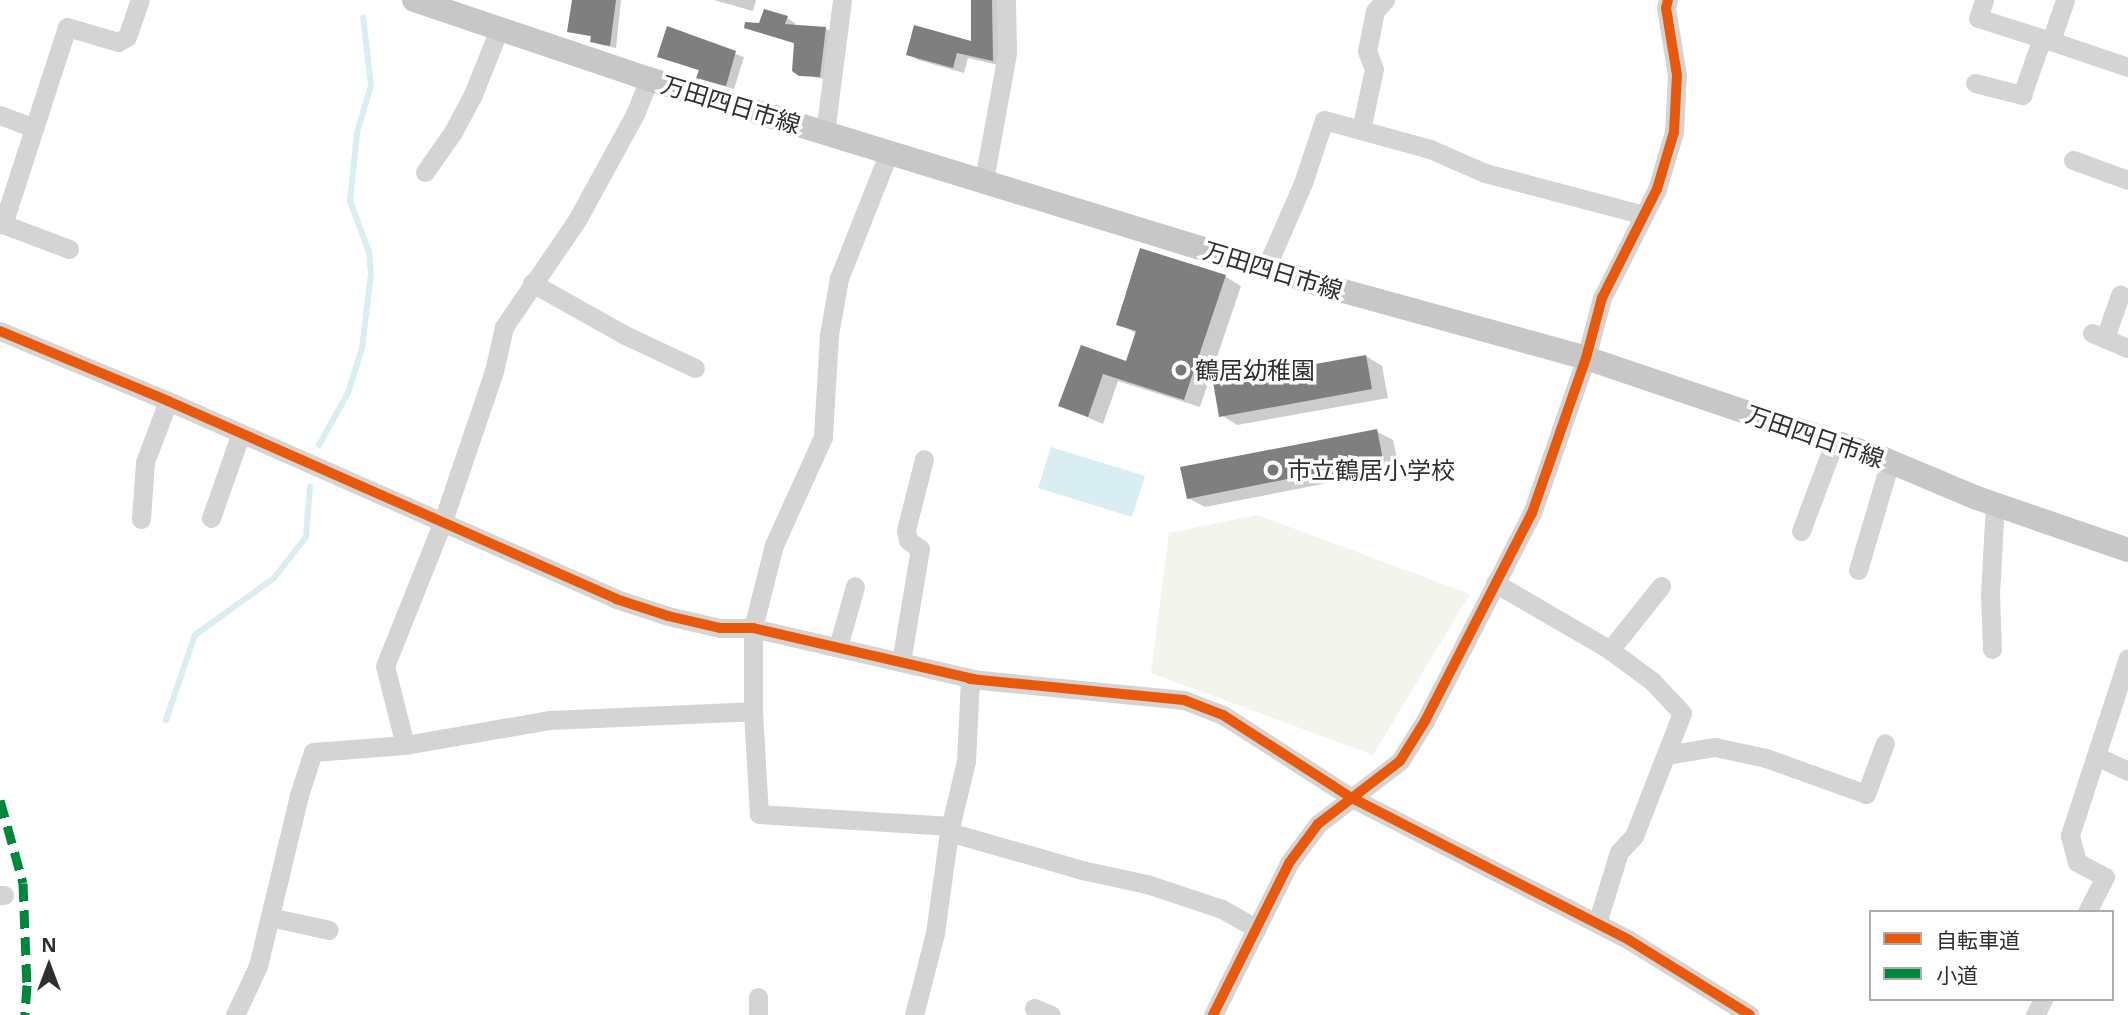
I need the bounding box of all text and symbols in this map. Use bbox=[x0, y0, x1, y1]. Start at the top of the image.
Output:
street label: 万田四日市線 bbox=[658, 69, 804, 139]
street label: 万田四日市線 bbox=[1200, 235, 1346, 305]
place label: 鶴居幼稚園 bbox=[1195, 356, 1315, 384]
marker: 鶴居幼稚園 bbox=[1173, 362, 1189, 378]
street label: 万田四日市線 bbox=[1742, 399, 1888, 473]
place label: 市立鶴居小学校 bbox=[1287, 456, 1455, 484]
marker: 市立鶴居小学校 bbox=[1265, 462, 1281, 478]
legend bbox=[1869, 910, 2114, 1001]
text: 自転車道 bbox=[1936, 926, 2020, 954]
north arrow bbox=[14, 931, 84, 1001]
text: N bbox=[41, 932, 57, 958]
text: 小道 bbox=[1936, 961, 1978, 989]

